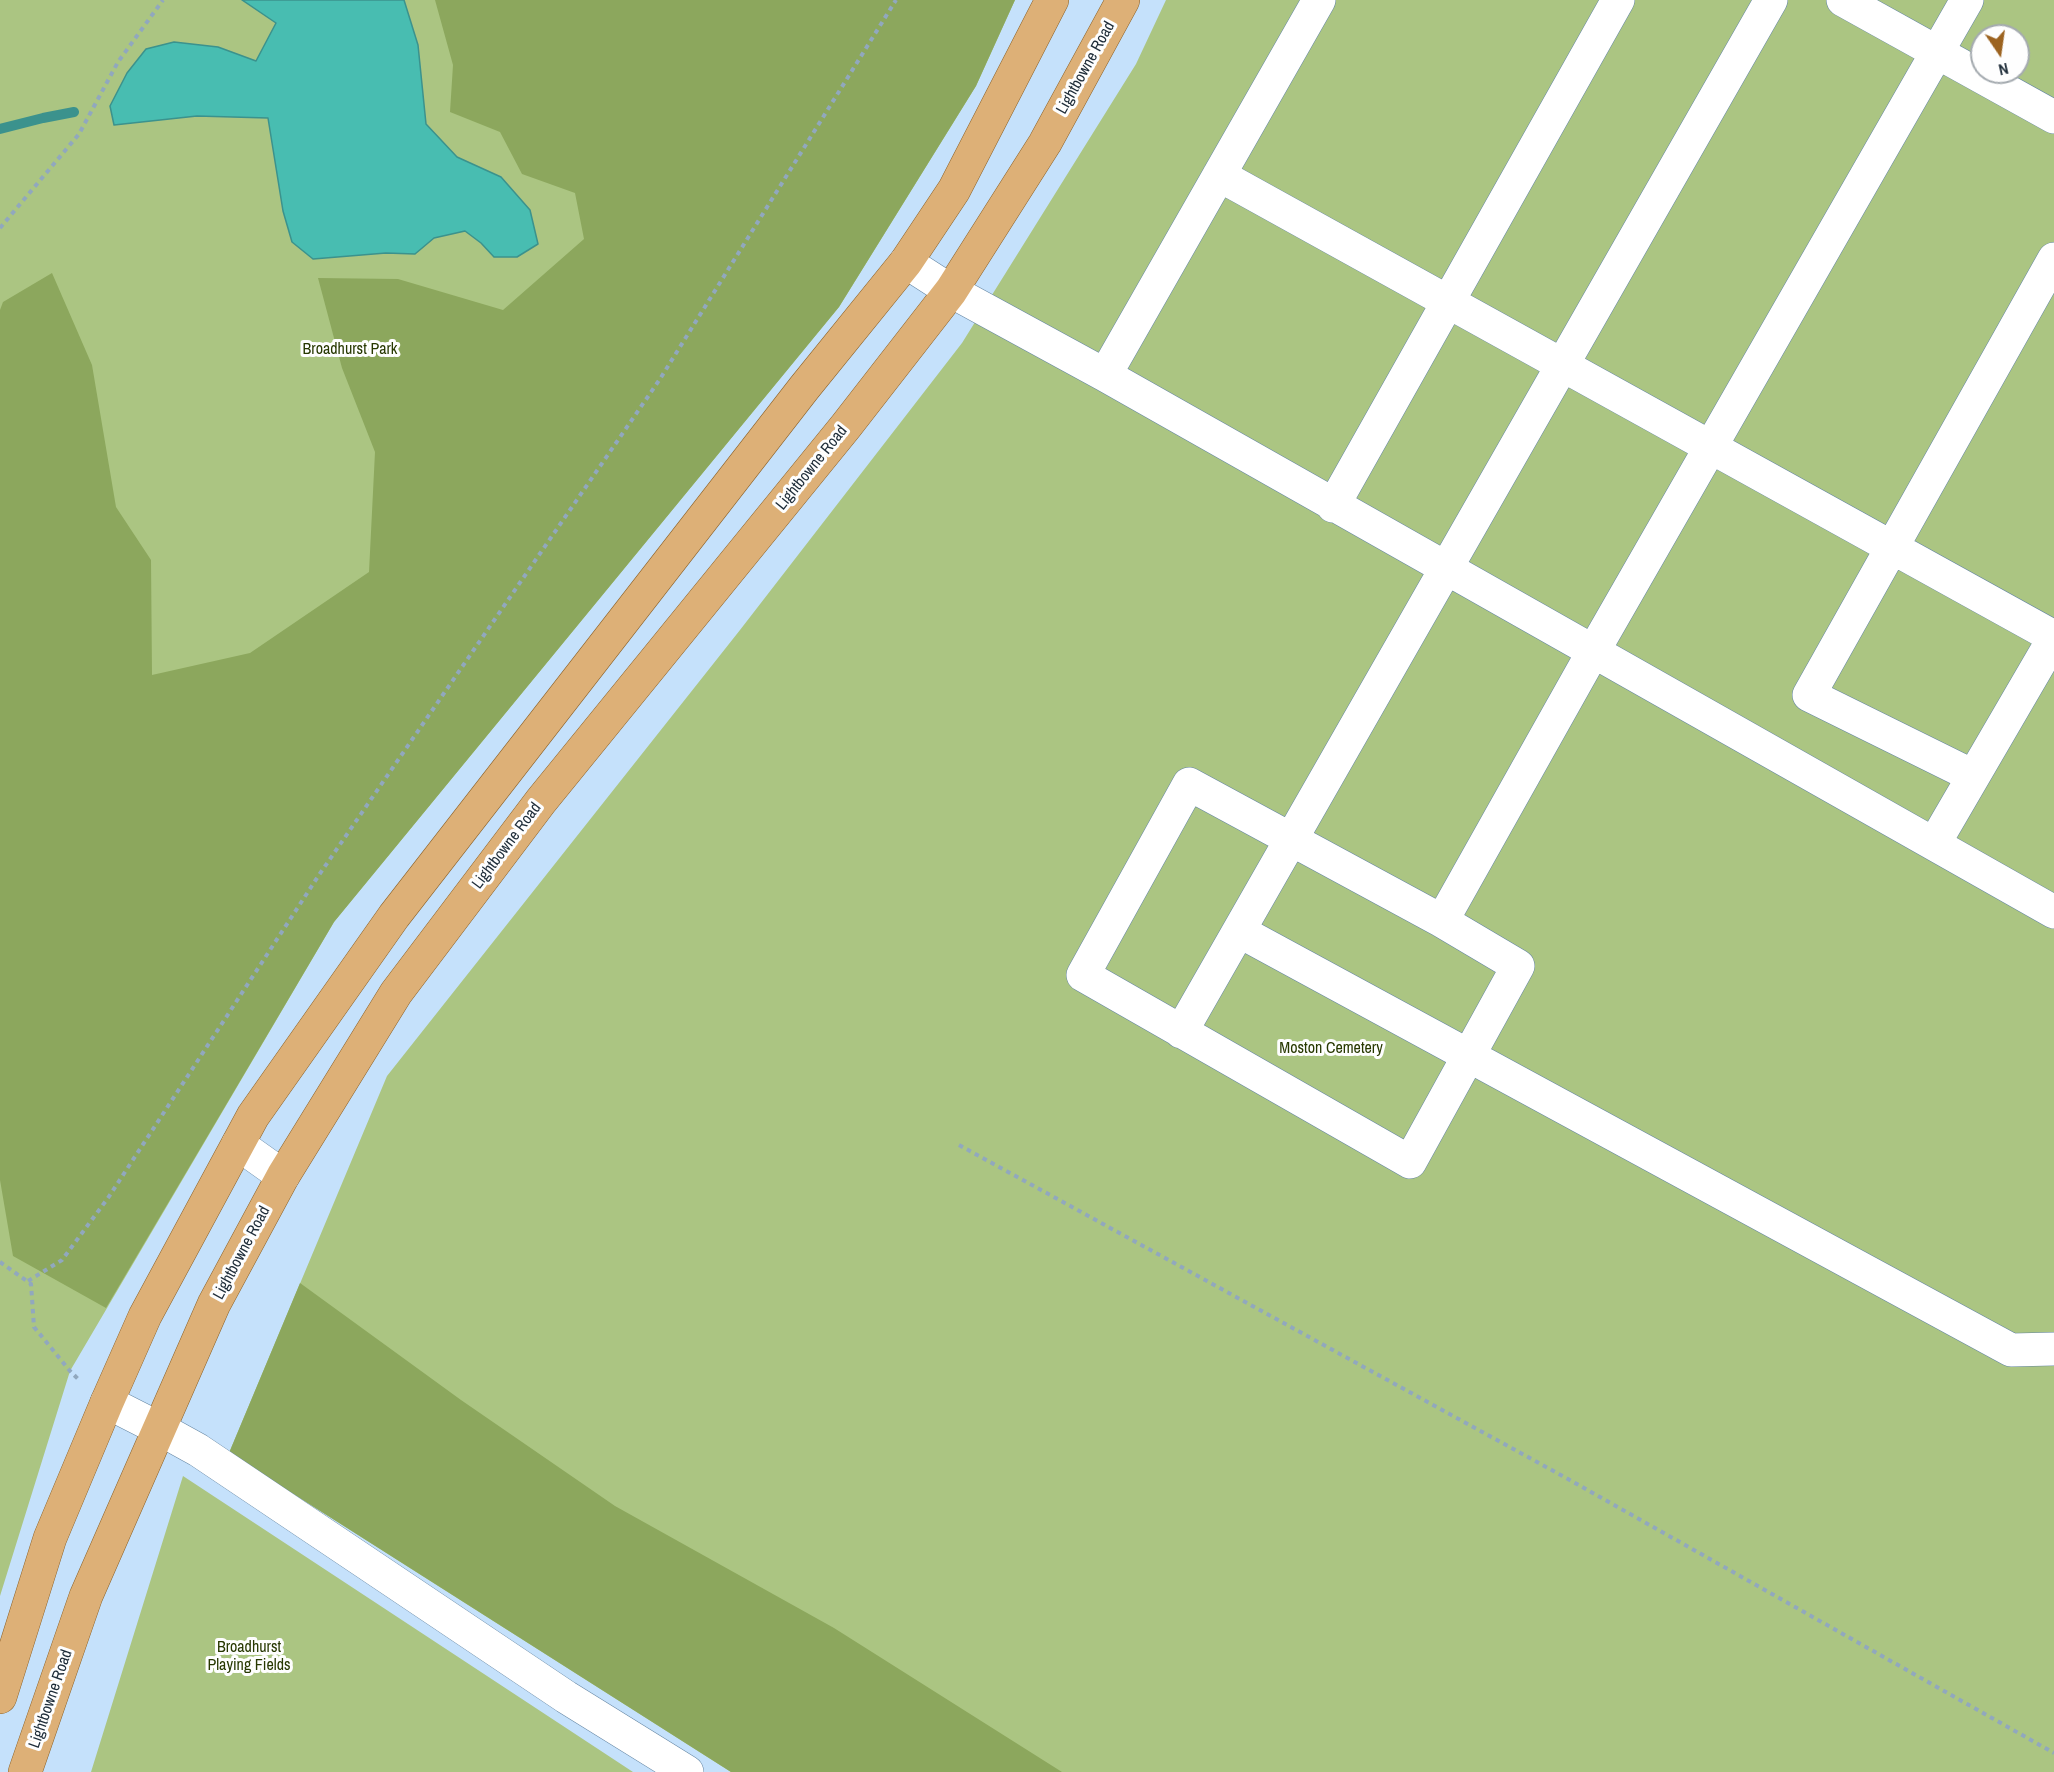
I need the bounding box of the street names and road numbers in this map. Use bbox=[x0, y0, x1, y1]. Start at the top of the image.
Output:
street label: Lightbowne Road bbox=[1053, 18, 1119, 118]
street label: Lightbowne Road bbox=[772, 422, 852, 514]
street label: Lightbowne Road bbox=[468, 799, 546, 893]
street label: Lightbowne Road bbox=[209, 1203, 275, 1303]
street label: Lightbowne Road bbox=[25, 1647, 77, 1751]

